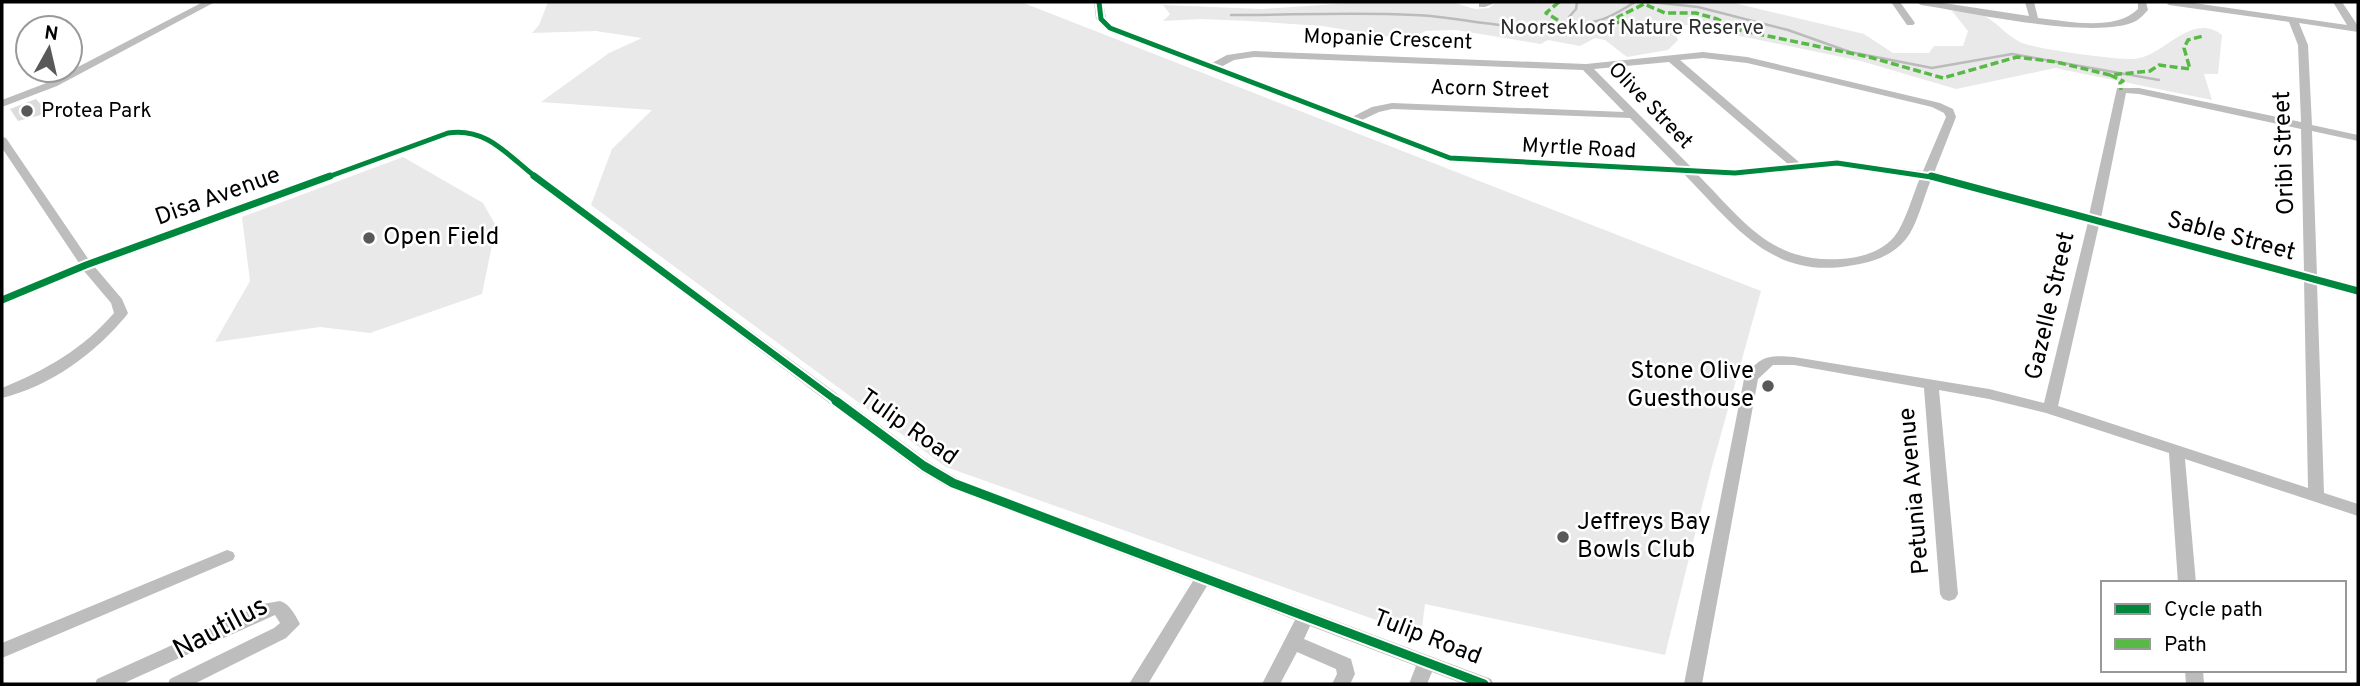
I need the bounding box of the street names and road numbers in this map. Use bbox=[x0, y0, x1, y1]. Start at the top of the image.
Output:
street label: Mopanie Crescent bbox=[1303, 24, 1473, 56]
street label: Olive Street bbox=[1602, 57, 1698, 155]
street label: Acorn Street bbox=[1430, 74, 1550, 106]
street label: Oribi Street bbox=[2268, 90, 2302, 216]
street label: Myrtle Road bbox=[1521, 133, 1637, 165]
street label: Disa Avenue bbox=[151, 160, 285, 234]
street label: Sable Street bbox=[2164, 206, 2298, 268]
street label: Gazelle Street bbox=[2019, 229, 2083, 383]
street label: Tulip Road bbox=[853, 383, 963, 473]
street label: Petunia Avenue bbox=[1893, 406, 1937, 576]
street label: Nautilus bbox=[167, 589, 275, 669]
street label: Tulip Road bbox=[1369, 604, 1485, 672]

